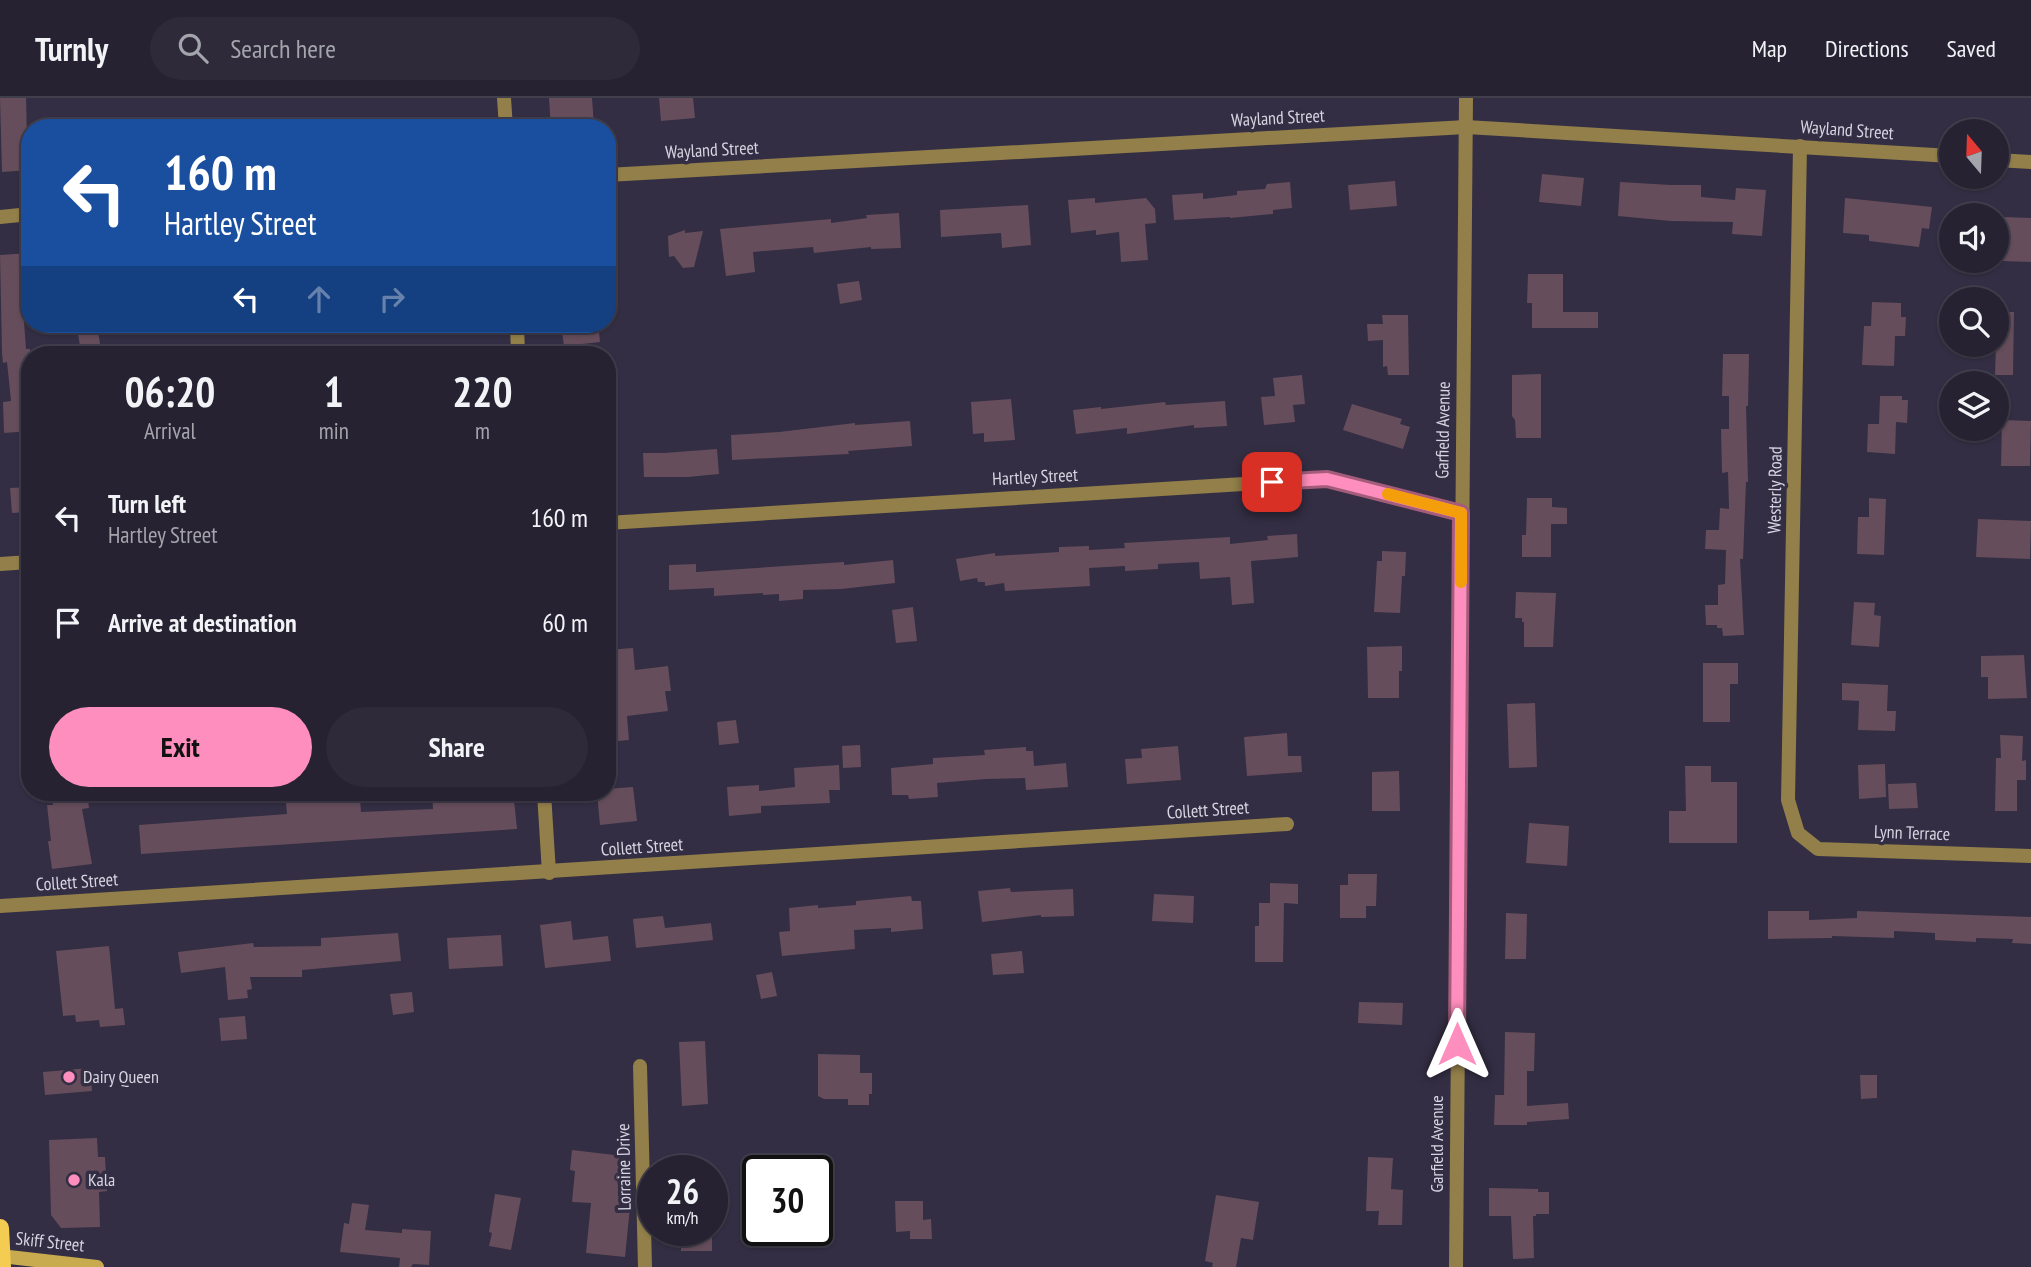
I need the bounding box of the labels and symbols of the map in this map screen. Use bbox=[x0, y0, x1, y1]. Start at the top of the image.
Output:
street label: Wayland Street bbox=[1231, 104, 1325, 131]
street label: Wayland Street bbox=[1800, 115, 1895, 144]
north arrow bbox=[1939, 119, 2009, 189]
street label: Wayland Street bbox=[665, 136, 759, 163]
street label: Garfield Avenue bbox=[1430, 381, 1455, 479]
street label: Westerly Road bbox=[1762, 446, 1787, 534]
pin bbox=[1242, 452, 1302, 512]
street label: Hartley Street bbox=[992, 463, 1078, 490]
street label: Collett Street bbox=[1166, 795, 1250, 824]
street label: Lynn Terrace bbox=[1874, 820, 1951, 845]
street label: Collett Street bbox=[600, 832, 684, 861]
street label: Collett Street bbox=[35, 867, 119, 896]
position arrow bbox=[1420, 1007, 1494, 1081]
place label: Dairy Queen bbox=[83, 1065, 159, 1088]
marker: Dairy Queen bbox=[61, 1069, 77, 1085]
street label: Garfield Avenue bbox=[1425, 1095, 1448, 1193]
street label: Lorraine Drive bbox=[611, 1123, 636, 1211]
speed limit sign: 30 bbox=[742, 1155, 833, 1246]
place label: Kala bbox=[88, 1168, 115, 1191]
marker: Kala bbox=[66, 1172, 82, 1188]
street label: Skiff Street bbox=[15, 1226, 86, 1257]

